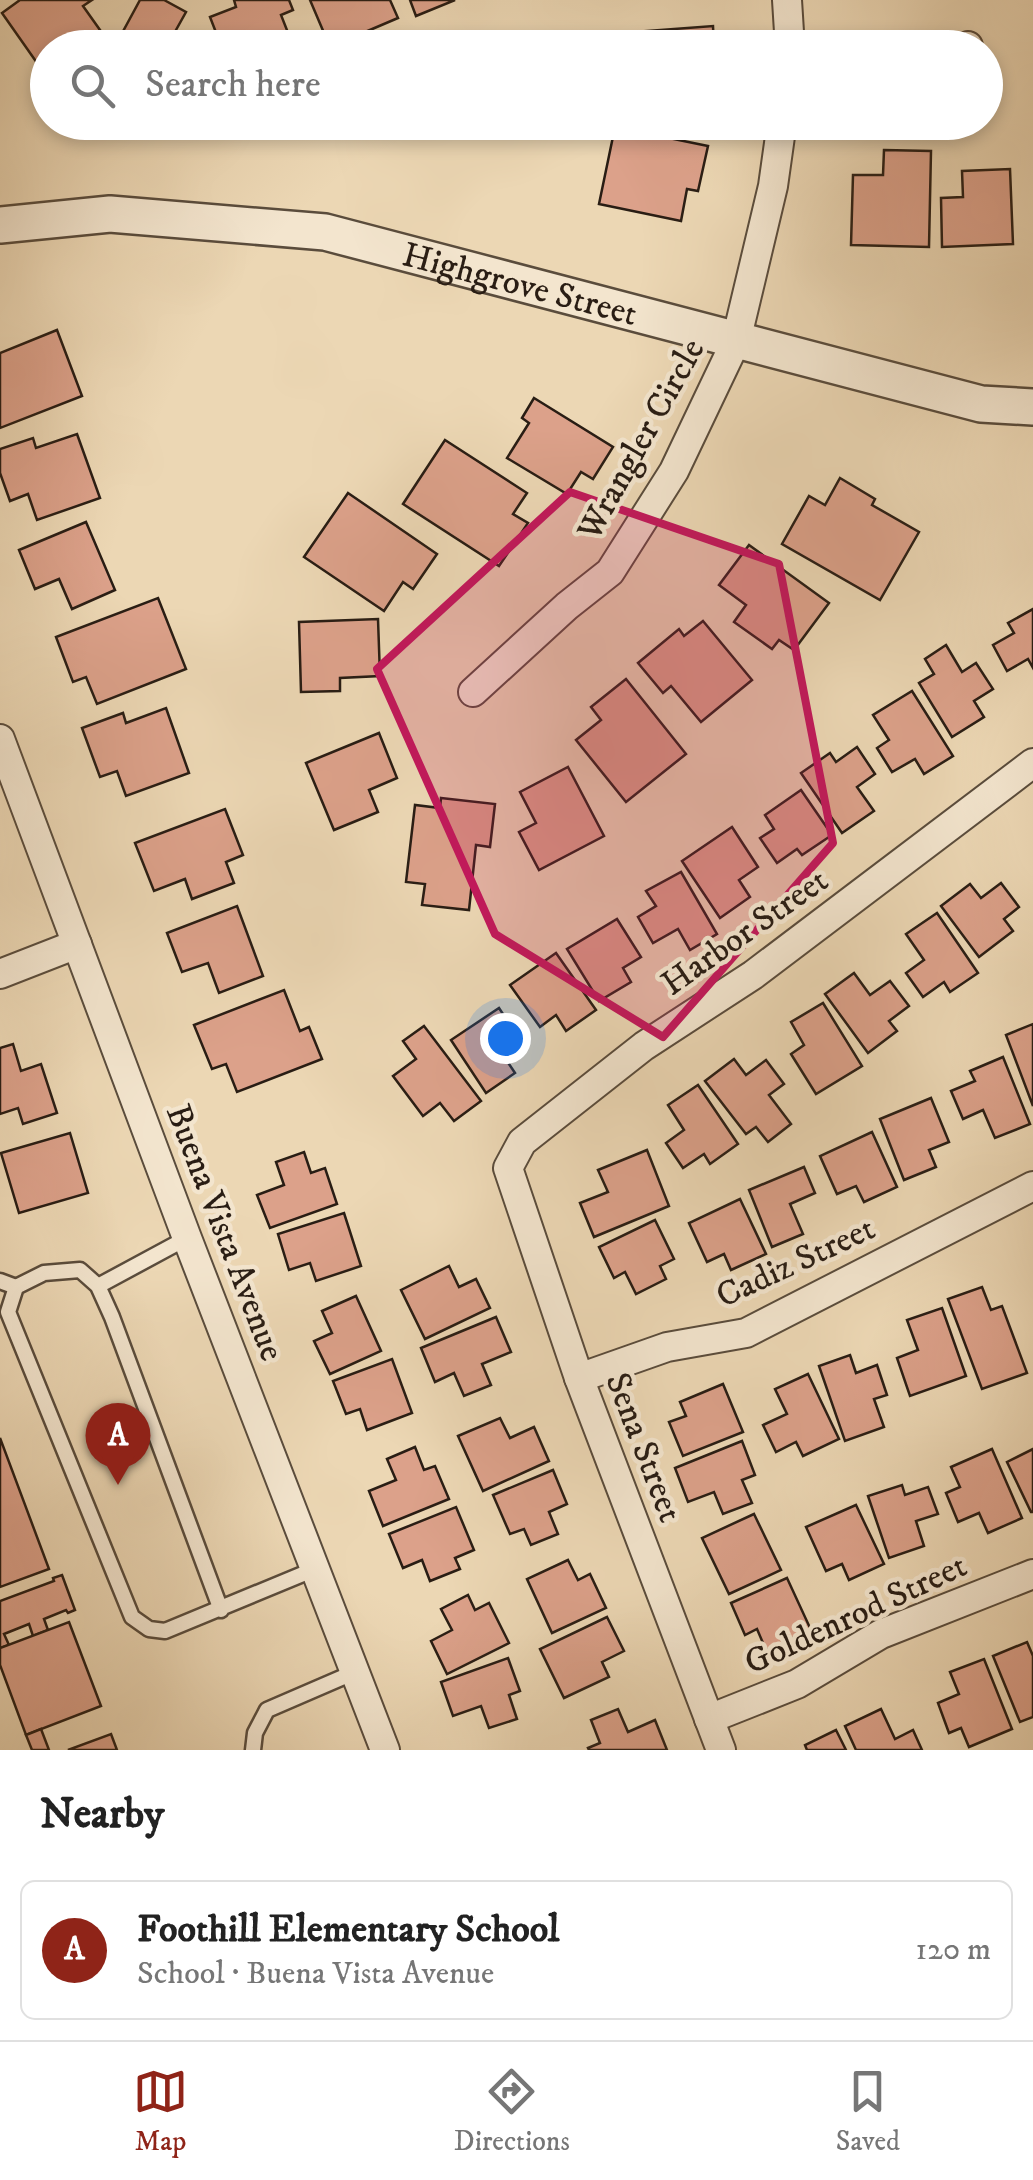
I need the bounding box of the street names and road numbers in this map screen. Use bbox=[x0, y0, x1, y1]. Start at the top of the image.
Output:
street label: Highgrove Street bbox=[397, 233, 642, 337]
street label: Wrangler Circle bbox=[568, 331, 715, 549]
street label: Harbor Street bbox=[653, 859, 837, 1006]
street label: Buena Vista Avenue bbox=[155, 1098, 293, 1367]
street label: Cadiz Street bbox=[709, 1207, 882, 1319]
street label: Sena Street bbox=[595, 1367, 692, 1529]
street label: Goldenrod Street bbox=[738, 1544, 974, 1685]

